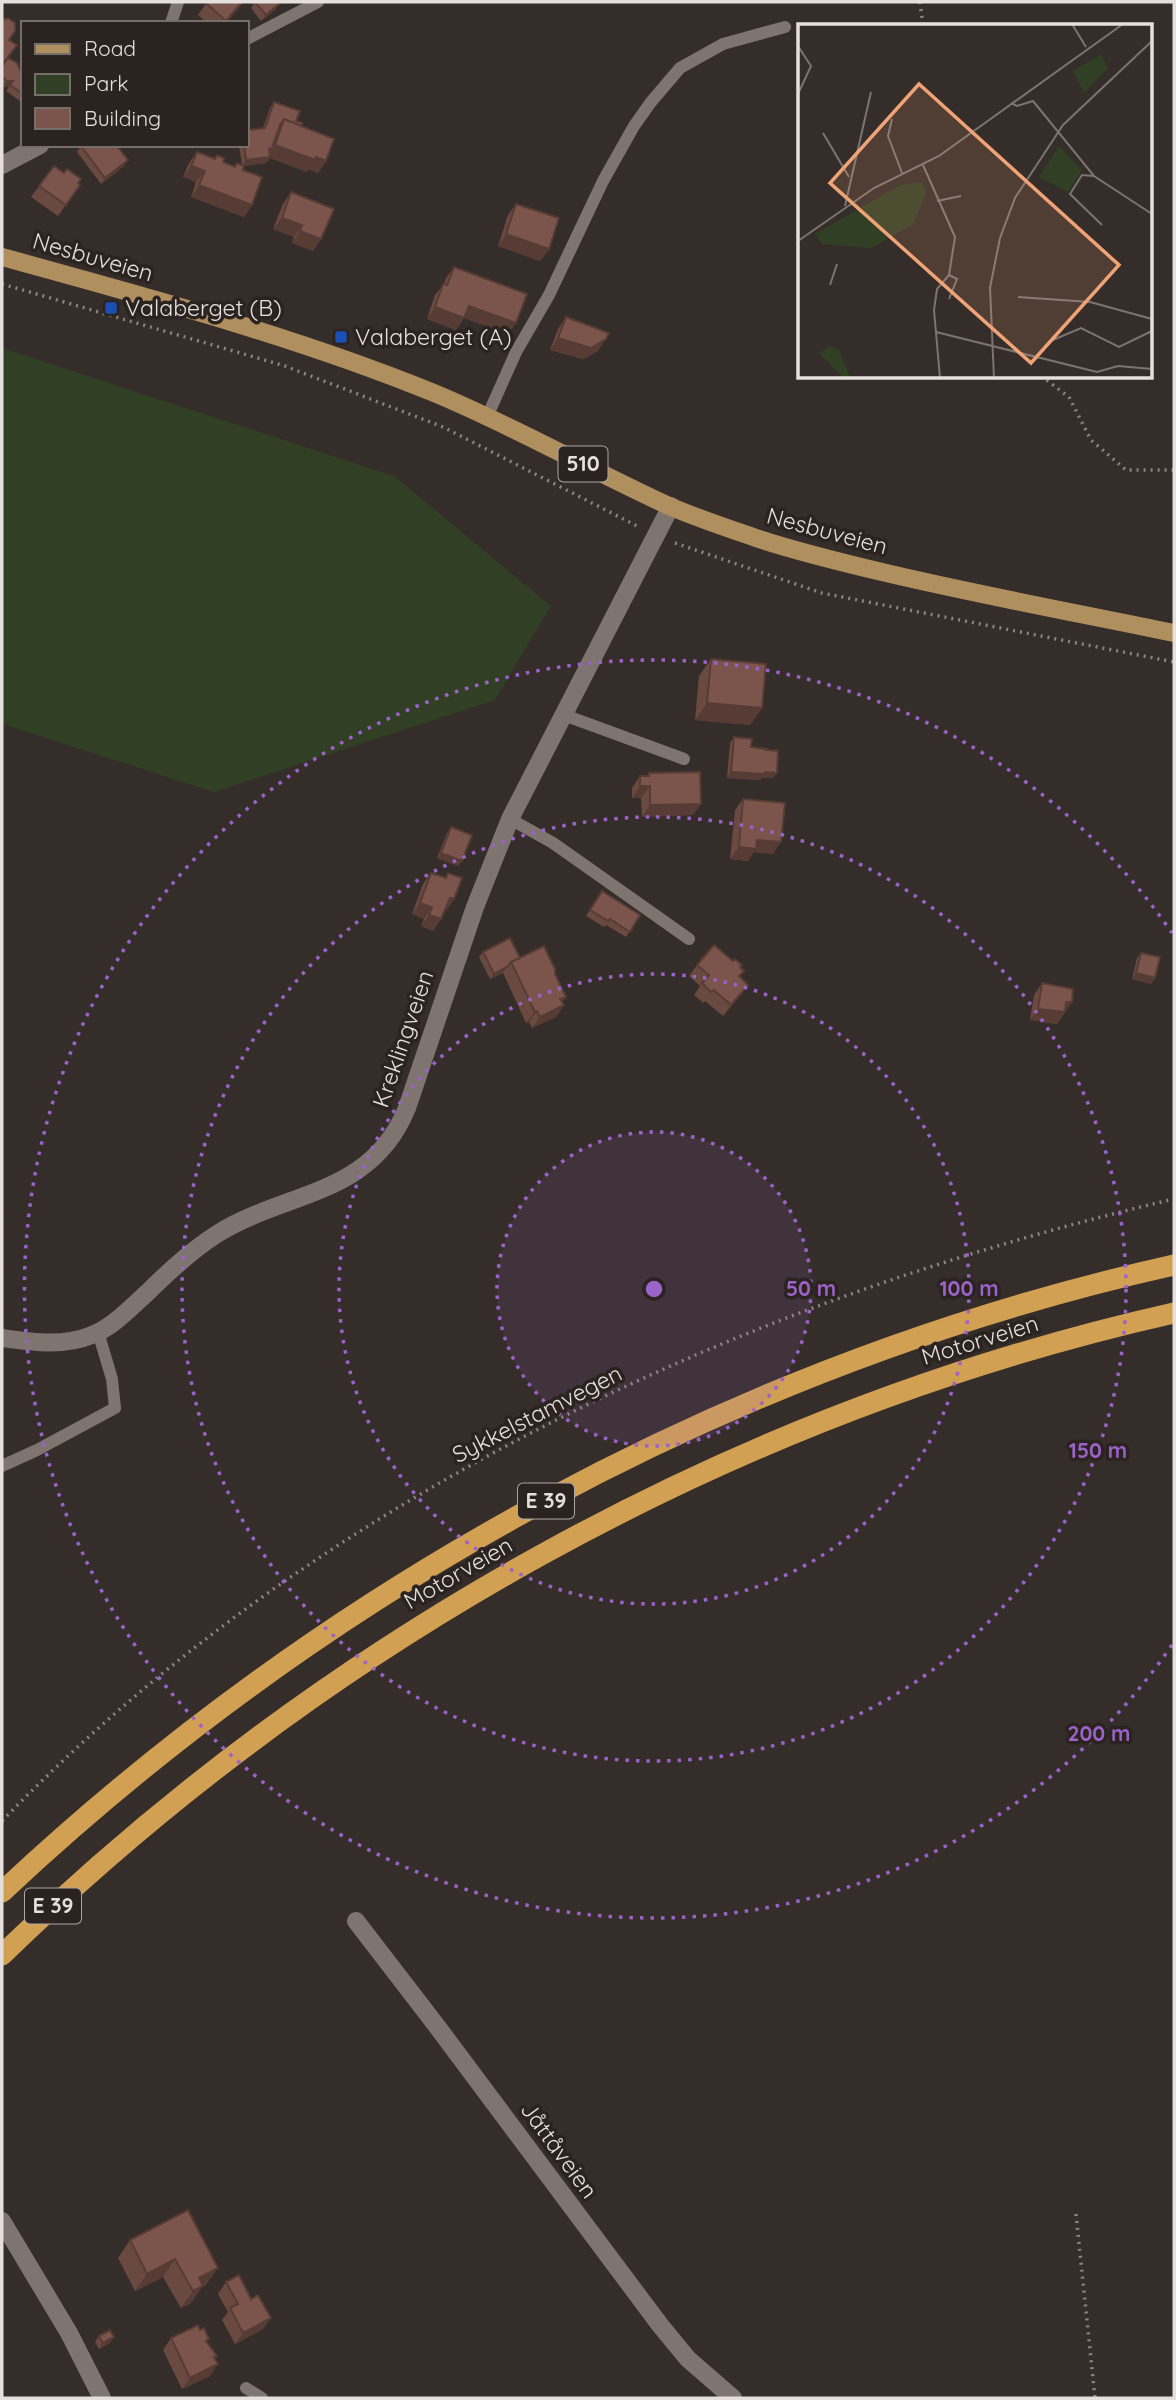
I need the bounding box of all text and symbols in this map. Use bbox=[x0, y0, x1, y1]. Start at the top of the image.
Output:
legend bbox=[21, 21, 248, 147]
inset map bbox=[798, 24, 1152, 378]
text: Road bbox=[84, 35, 136, 61]
text: Park bbox=[84, 70, 128, 96]
text: Building bbox=[84, 105, 161, 131]
street label: Nesbuveien bbox=[30, 226, 157, 288]
place label: Valaberget (B) bbox=[125, 293, 282, 322]
marker: Valaberget (B) bbox=[103, 300, 119, 316]
place label: Valaberget (A) bbox=[355, 322, 512, 351]
marker: Valaberget (A) bbox=[333, 329, 349, 345]
road number: 510 bbox=[558, 447, 608, 482]
street label: Nesbuveien bbox=[764, 500, 891, 561]
street label: Kreklingveien bbox=[366, 967, 440, 1111]
text: 50 m bbox=[786, 1275, 836, 1301]
text: 100 m bbox=[939, 1275, 999, 1301]
centre of rings bbox=[642, 1277, 666, 1301]
street label: Motorveien bbox=[918, 1308, 1042, 1371]
street label: Sykkelstamvegen bbox=[447, 1358, 627, 1469]
text: 150 m bbox=[1069, 1437, 1127, 1463]
road number: E 39 bbox=[518, 1484, 574, 1518]
street label: Motorveien bbox=[398, 1530, 517, 1615]
text: 200 m bbox=[1068, 1720, 1130, 1746]
road number: E 39 bbox=[25, 1888, 81, 1924]
street label: Jåttåveien bbox=[515, 2096, 604, 2204]

